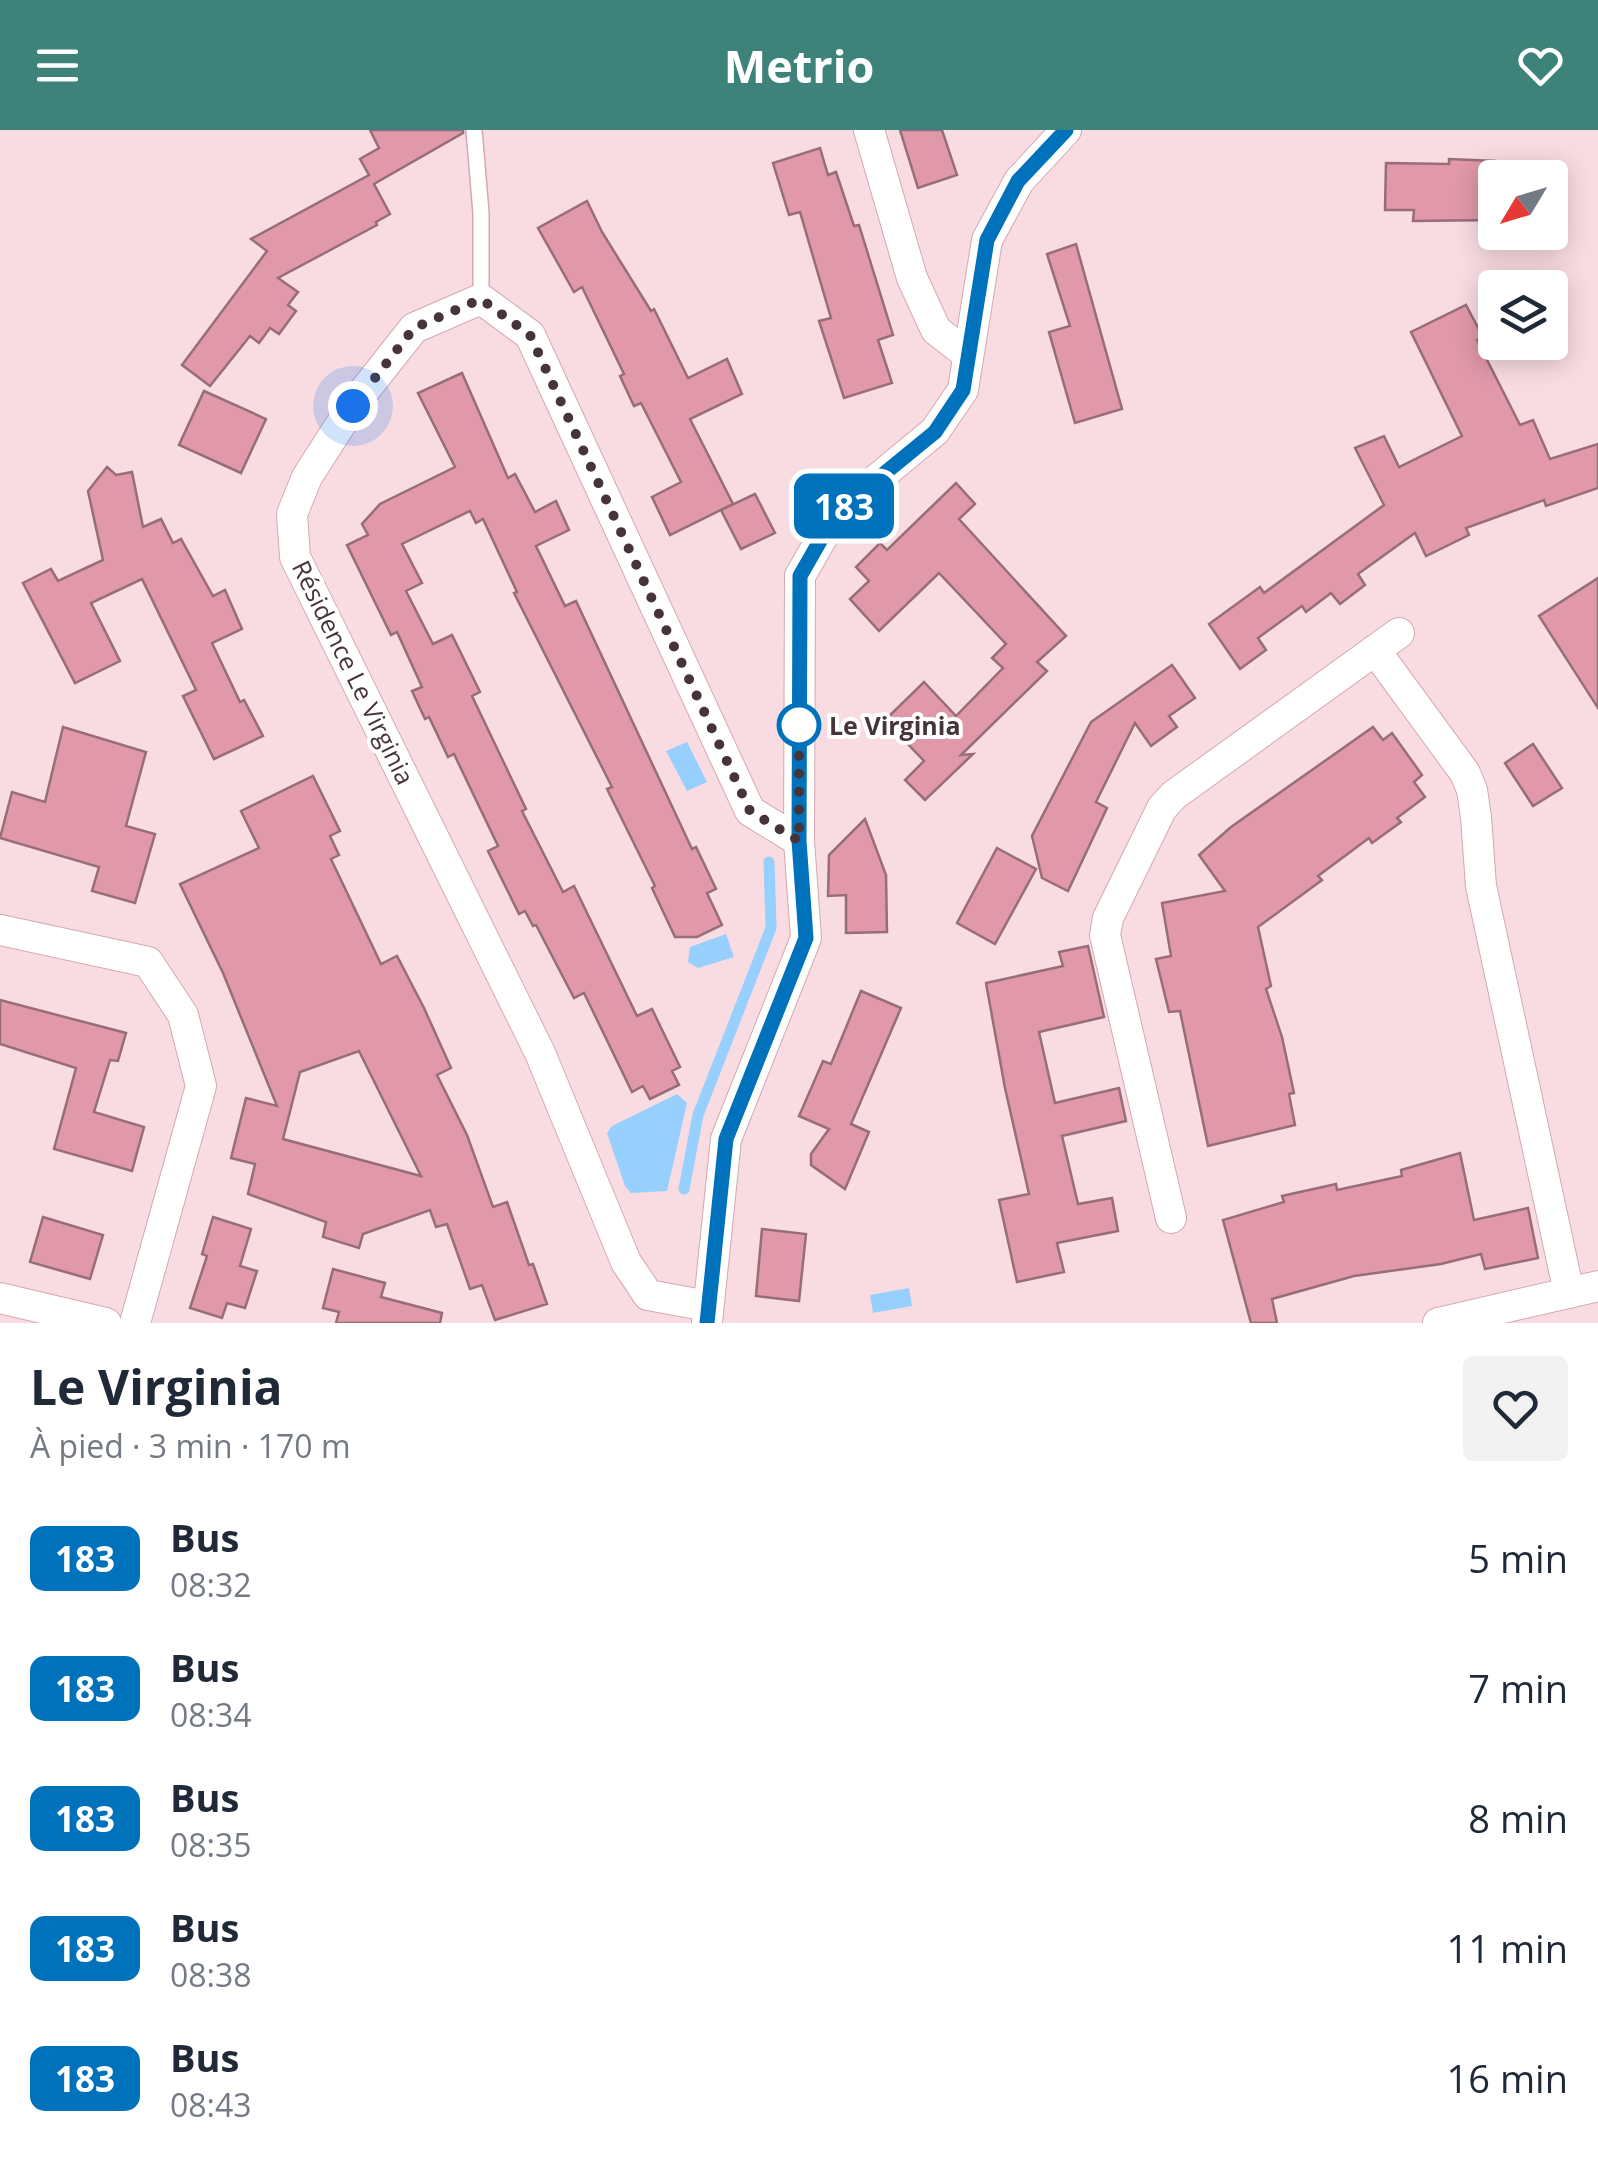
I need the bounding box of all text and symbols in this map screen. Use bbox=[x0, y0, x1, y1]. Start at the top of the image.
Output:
text: Metrio bbox=[724, 35, 874, 96]
icon: menu bbox=[30, 38, 85, 93]
icon: heart bbox=[1513, 38, 1568, 93]
north arrow bbox=[1478, 160, 1568, 250]
map controls bbox=[1478, 160, 1568, 360]
button: layers bbox=[1478, 270, 1568, 360]
your location bbox=[328, 381, 378, 431]
line badge: 183 bbox=[786, 474, 902, 538]
text: 183 bbox=[814, 483, 874, 530]
street label: Résidence Le Virginia bbox=[285, 554, 423, 790]
marker: Le Virginia bbox=[778, 704, 820, 746]
place label: Le Virginia bbox=[829, 708, 961, 742]
text: Le Virginia bbox=[30, 1354, 283, 1419]
button: heart bbox=[1463, 1356, 1568, 1461]
text: À pied · 3 min · 170 m bbox=[30, 1424, 351, 1467]
text: Bus bbox=[170, 1511, 239, 1563]
text: 5 min bbox=[1468, 1532, 1568, 1584]
text: 183 bbox=[55, 1535, 115, 1582]
text: 08:32 bbox=[170, 1563, 252, 1606]
text: Bus bbox=[170, 1641, 239, 1693]
text: 7 min bbox=[1468, 1662, 1568, 1714]
text: 183 bbox=[55, 1665, 115, 1712]
text: 08:34 bbox=[170, 1693, 252, 1736]
text: Bus bbox=[170, 1771, 239, 1823]
text: 8 min bbox=[1468, 1792, 1568, 1844]
text: 183 bbox=[55, 1795, 115, 1842]
text: 08:35 bbox=[170, 1823, 252, 1866]
text: Bus bbox=[170, 1901, 239, 1953]
text: 11 min bbox=[1447, 1922, 1568, 1974]
text: 183 bbox=[55, 1925, 115, 1972]
text: 08:38 bbox=[170, 1953, 252, 1996]
text: Bus bbox=[170, 2031, 239, 2083]
text: 16 min bbox=[1447, 2052, 1568, 2104]
text: 183 bbox=[55, 2055, 115, 2102]
text: 08:43 bbox=[170, 2083, 252, 2126]

